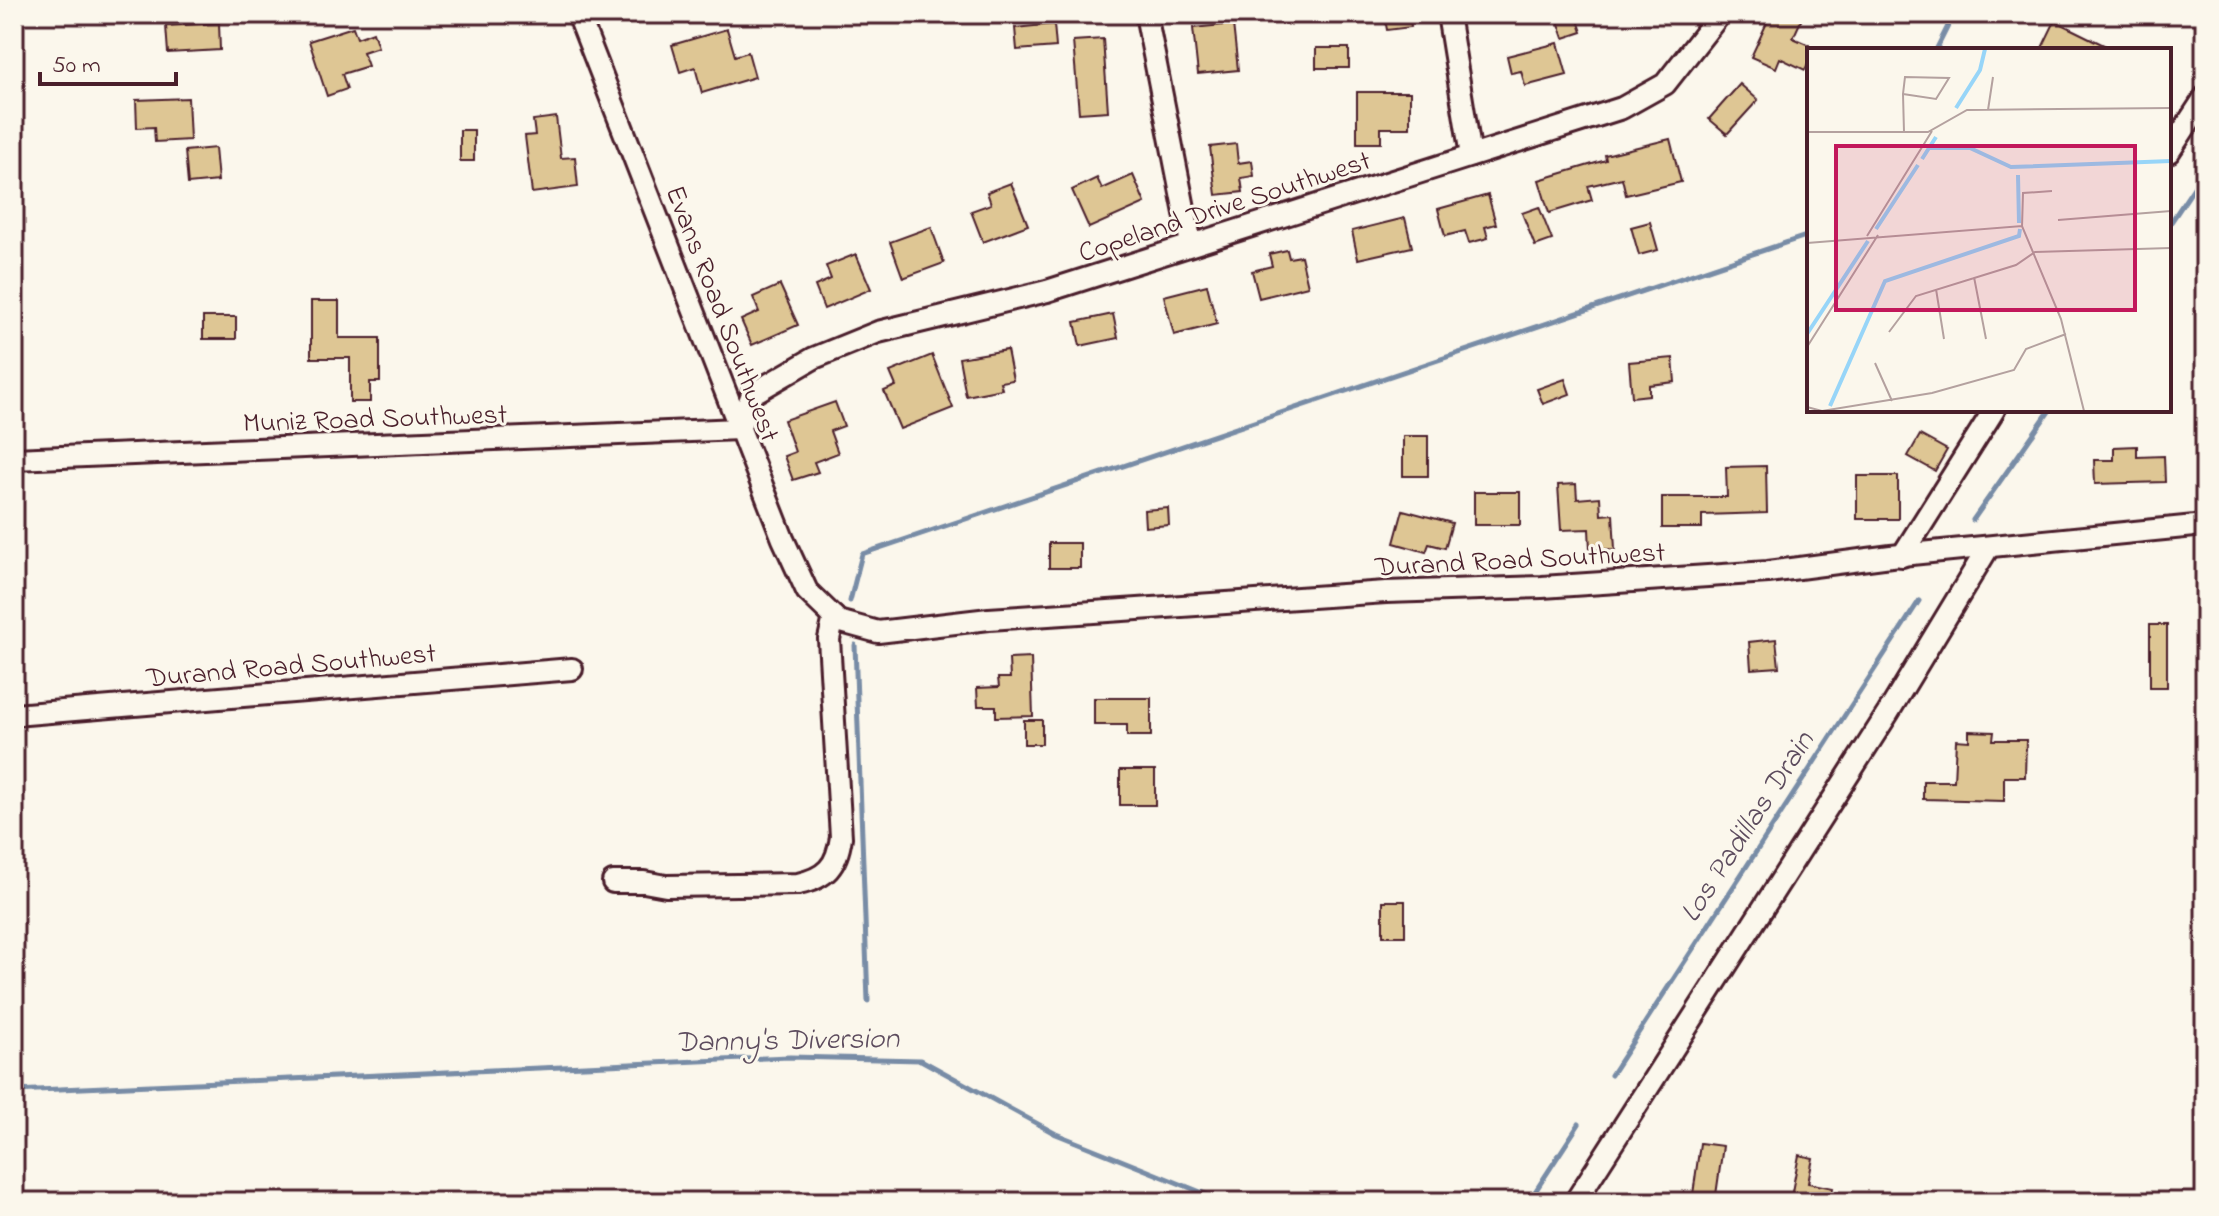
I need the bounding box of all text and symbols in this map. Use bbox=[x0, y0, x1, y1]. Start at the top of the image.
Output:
scale bar bbox=[40, 36, 176, 86]
inset map bbox=[1807, 48, 2171, 412]
text: 50 m bbox=[52, 49, 101, 84]
street label: Copeland Drive Southwest bbox=[1074, 142, 1377, 275]
street label: Evans Road Southwest bbox=[653, 180, 789, 448]
street label: Muniz Road Southwest bbox=[242, 395, 508, 446]
street label: Durand Road Southwest bbox=[1373, 533, 1666, 590]
street label: Durand Road Southwest bbox=[144, 634, 438, 701]
water label: Los Padillas Drain bbox=[1670, 722, 1828, 932]
water label: Danny's Diversion bbox=[675, 1018, 901, 1066]

